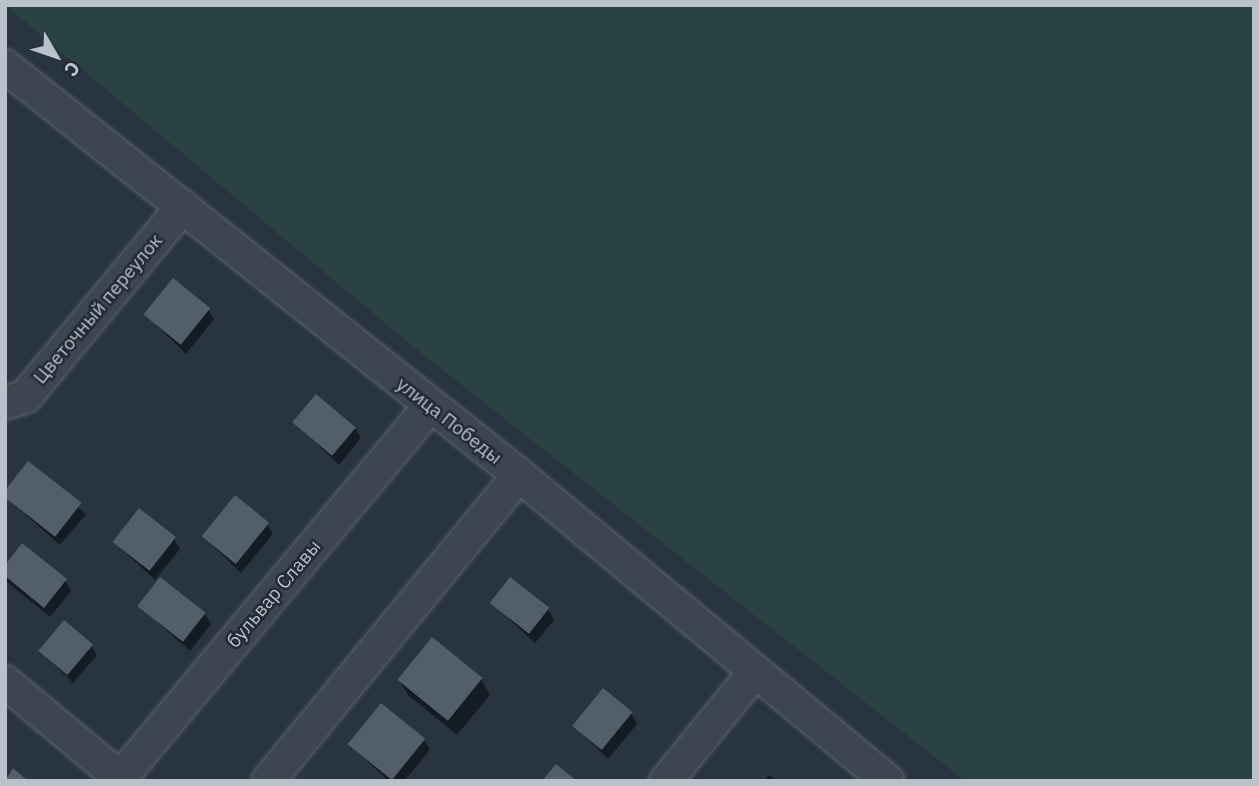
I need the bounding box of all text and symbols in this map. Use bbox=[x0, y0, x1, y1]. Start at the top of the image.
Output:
north arrow bbox=[21, 21, 91, 91]
text: С bbox=[59, 57, 86, 82]
street label: Цветочный переулок bbox=[29, 229, 167, 389]
street label: улица Победы bbox=[392, 373, 506, 469]
street label: бульвар Славы bbox=[222, 535, 326, 653]

